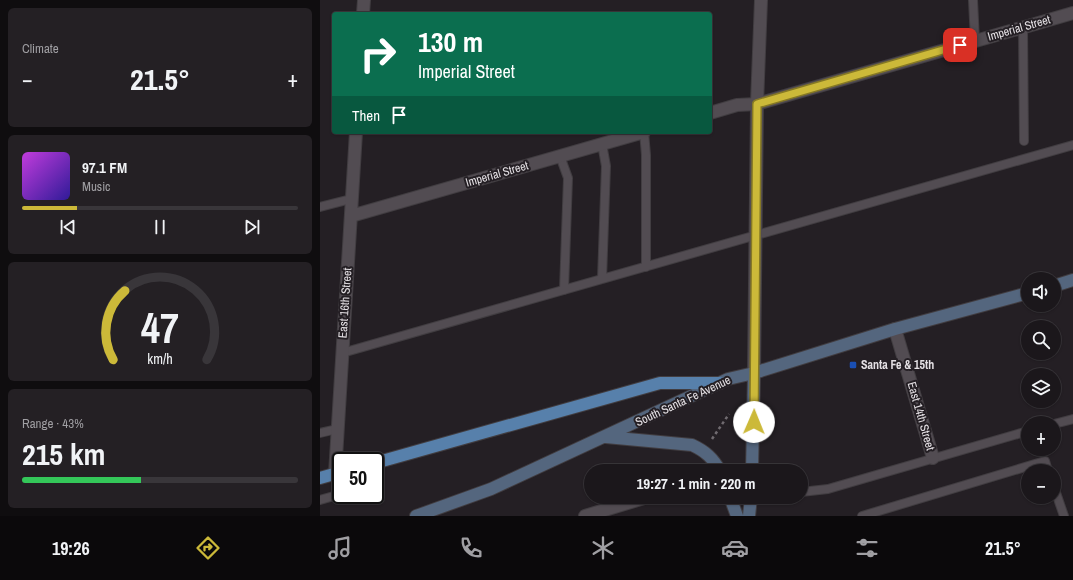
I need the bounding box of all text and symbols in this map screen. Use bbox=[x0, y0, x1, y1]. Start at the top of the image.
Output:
street label: Imperial Street bbox=[986, 11, 1052, 45]
text: 130 m bbox=[418, 23, 483, 61]
icon: right bbox=[352, 28, 404, 80]
pin bbox=[943, 28, 977, 62]
icon: arrive bbox=[949, 34, 971, 56]
text: Climate bbox=[22, 40, 59, 57]
text: 21.5° bbox=[130, 59, 190, 99]
text: Imperial Street bbox=[418, 59, 515, 84]
text: − bbox=[22, 64, 33, 94]
text: + bbox=[287, 64, 298, 94]
icon: arrive bbox=[388, 104, 410, 126]
text: Then bbox=[352, 105, 380, 126]
text: 97.1 FM bbox=[82, 157, 127, 178]
street label: Imperial Street bbox=[464, 157, 530, 191]
text: Music bbox=[82, 178, 110, 195]
icon: previous bbox=[57, 216, 79, 238]
icon: pause bbox=[149, 216, 171, 238]
icon: next bbox=[241, 216, 263, 238]
street label: East 16th Street bbox=[335, 267, 355, 339]
map controls bbox=[1021, 272, 1061, 504]
button: sound bbox=[1021, 272, 1061, 312]
text: 47 bbox=[141, 299, 179, 355]
button: search bbox=[1021, 320, 1061, 360]
text: km/h bbox=[147, 348, 173, 367]
place label: Santa Fe & 15th bbox=[861, 357, 934, 373]
marker: Santa Fe & 15th bbox=[848, 360, 858, 370]
button: layers bbox=[1021, 368, 1061, 408]
street label: South Santa Fe Avenue bbox=[633, 372, 733, 430]
street label: East 14th Street bbox=[904, 380, 938, 452]
position arrow bbox=[733, 401, 775, 443]
text: Range · 43% bbox=[22, 415, 84, 432]
button: + bbox=[1021, 416, 1061, 456]
text: 215 km bbox=[22, 434, 105, 474]
speed limit sign: 50 bbox=[332, 452, 384, 504]
button: − bbox=[1021, 464, 1061, 504]
text: 19:27 · 1 min · 220 m bbox=[637, 473, 755, 494]
icon: directions bbox=[194, 534, 222, 562]
icon: music bbox=[326, 534, 354, 562]
icon: phone bbox=[457, 534, 485, 562]
icon: climate bbox=[589, 534, 617, 562]
icon: car bbox=[721, 534, 749, 562]
icon: filters bbox=[853, 534, 881, 562]
text: 19:26 bbox=[52, 536, 90, 561]
text: 21.5° bbox=[985, 536, 1021, 561]

